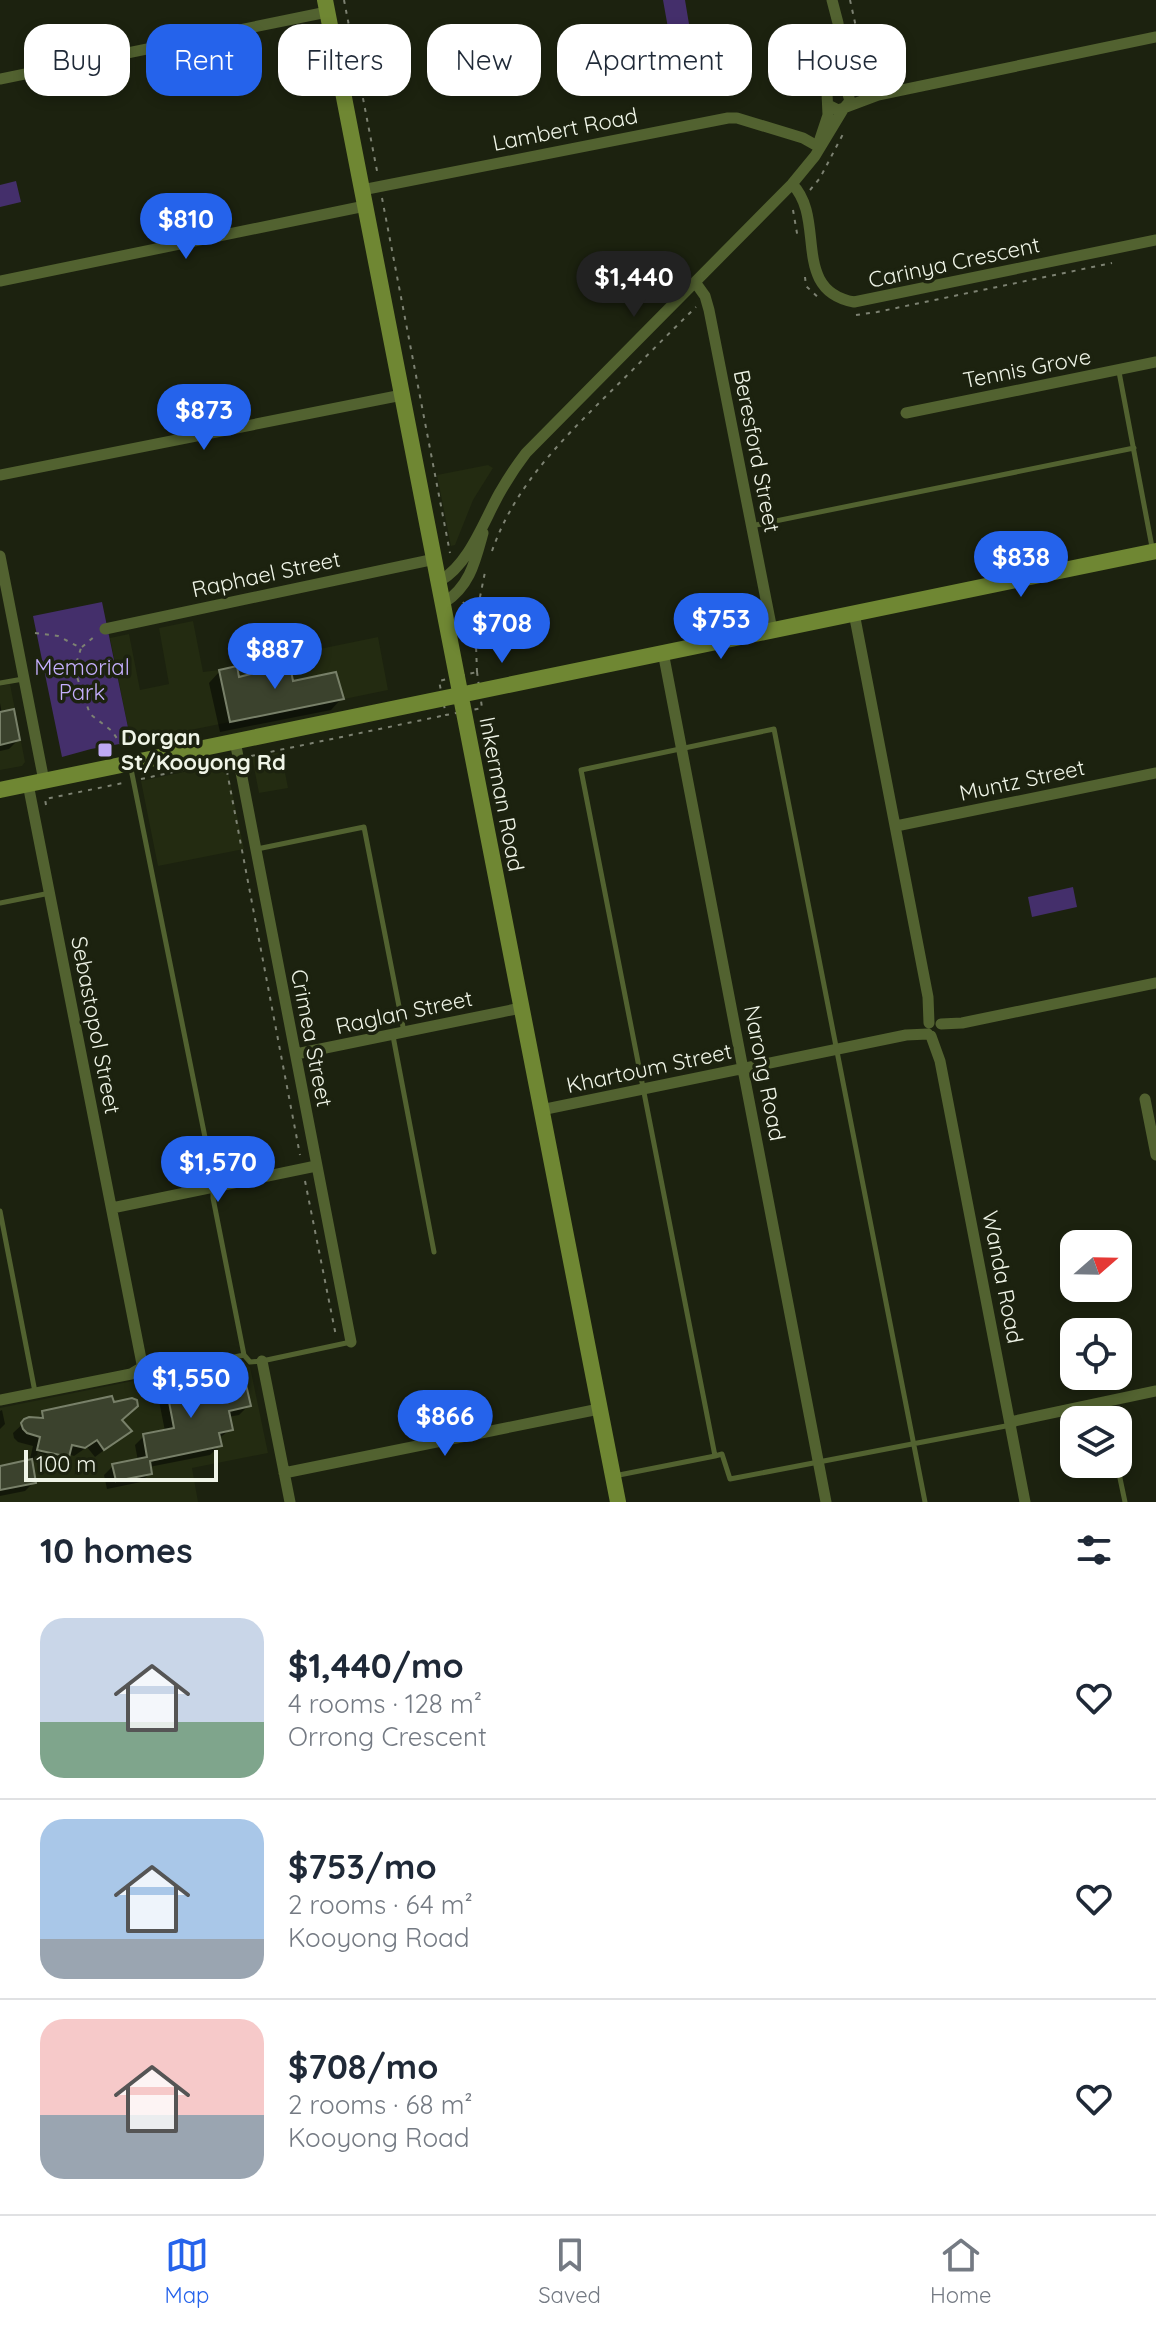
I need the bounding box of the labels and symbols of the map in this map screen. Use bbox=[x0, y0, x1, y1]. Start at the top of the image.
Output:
street label: Lambert Road bbox=[490, 101, 640, 157]
pin: $810 bbox=[139, 193, 233, 261]
street label: Carinya Crescent bbox=[866, 230, 1042, 294]
pin: $1,440 bbox=[569, 251, 699, 319]
street label: Tennis Grove bbox=[961, 342, 1093, 394]
street label: Beresford Street bbox=[727, 367, 787, 535]
pin: $873 bbox=[157, 384, 251, 452]
pin: $838 bbox=[974, 531, 1068, 599]
street label: Raphael Street bbox=[189, 545, 343, 603]
pin: $753 bbox=[674, 593, 768, 661]
pin: $708 bbox=[455, 597, 549, 665]
pin: $887 bbox=[228, 623, 322, 691]
park label: Memorial Park bbox=[34, 653, 130, 706]
street label: Inkerman Road bbox=[473, 714, 531, 874]
place label: Dorgan St/Kooyong Rd bbox=[121, 723, 286, 776]
marker: Dorgan St/Kooyong Rd bbox=[96, 741, 114, 759]
street label: Muntz Street bbox=[957, 753, 1087, 807]
street label: Sebastopol Street bbox=[65, 934, 127, 1116]
street label: Crimea Street bbox=[285, 967, 339, 1109]
street label: Raglan Street bbox=[333, 984, 475, 1040]
street label: Narong Road bbox=[738, 1003, 792, 1143]
street label: Khartoum Street bbox=[564, 1037, 734, 1099]
pin: $1,570 bbox=[153, 1136, 283, 1204]
street label: Wanda Road bbox=[976, 1208, 1030, 1346]
north arrow bbox=[1060, 1230, 1132, 1302]
pin: $1,550 bbox=[126, 1352, 256, 1420]
pin: $866 bbox=[398, 1390, 492, 1458]
scale bar bbox=[24, 1446, 218, 1482]

